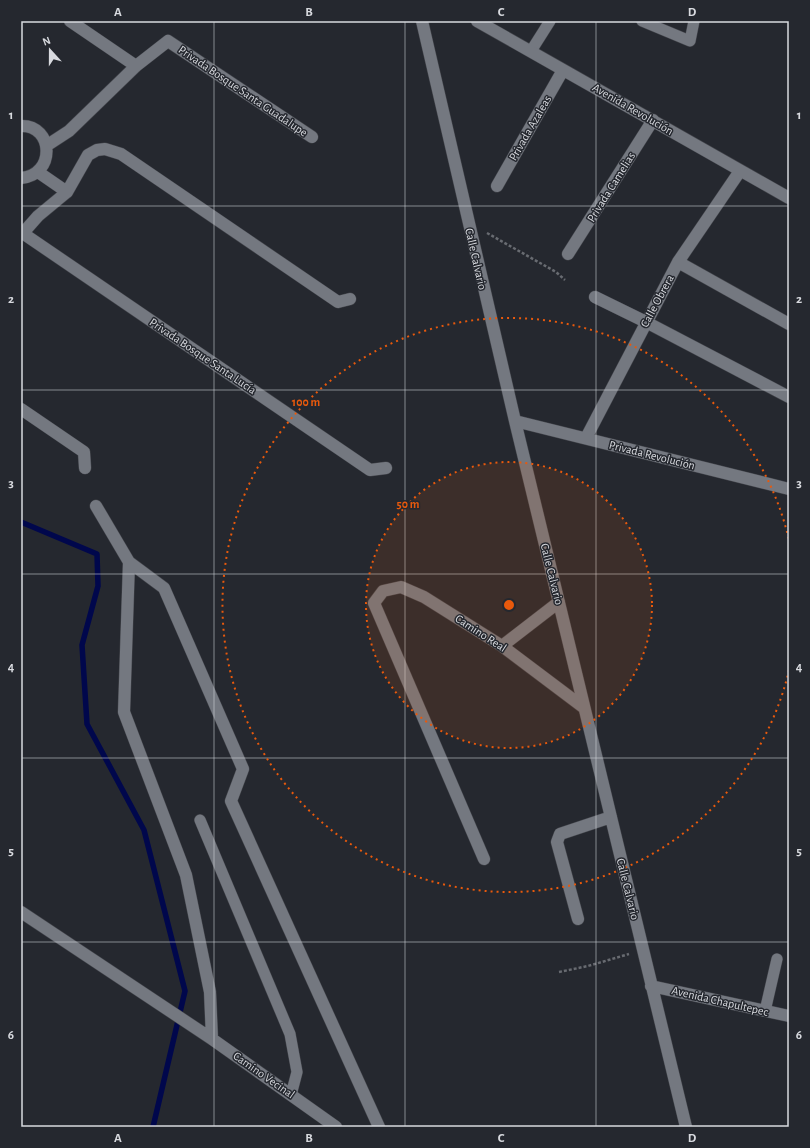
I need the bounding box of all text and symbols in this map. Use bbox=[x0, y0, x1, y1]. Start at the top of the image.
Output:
text: A bbox=[114, 6, 122, 19]
text: B bbox=[305, 6, 313, 19]
text: C bbox=[498, 6, 505, 19]
text: D bbox=[688, 6, 697, 19]
north arrow bbox=[30, 30, 70, 70]
text: N bbox=[41, 35, 52, 48]
street label: Privada Bosque Santa Guadalupe bbox=[176, 43, 310, 139]
street label: Avenida Revolución bbox=[591, 81, 675, 137]
street label: Privada Azaleas bbox=[507, 93, 553, 163]
text: 1 bbox=[9, 109, 13, 122]
text: 1 bbox=[797, 109, 801, 122]
street label: Privada Camelias bbox=[585, 150, 637, 224]
street label: Calle Calvario bbox=[463, 227, 489, 291]
street label: Calle Obrera bbox=[638, 272, 676, 329]
text: 2 bbox=[8, 293, 14, 306]
text: 2 bbox=[796, 293, 802, 306]
street label: Privada Bosque Santa Lucía bbox=[147, 316, 259, 396]
text: 100 m bbox=[292, 396, 320, 408]
street label: Privada Revolución bbox=[608, 439, 696, 471]
text: 3 bbox=[8, 477, 14, 490]
text: 3 bbox=[796, 477, 802, 490]
text: 50 m bbox=[397, 498, 420, 510]
street label: Calle Calvario bbox=[539, 542, 565, 606]
centre of rings bbox=[502, 598, 516, 612]
street label: Camino Real bbox=[453, 612, 509, 654]
text: 4 bbox=[8, 661, 15, 674]
text: 4 bbox=[796, 661, 803, 674]
text: 5 bbox=[8, 845, 14, 858]
text: 5 bbox=[796, 845, 802, 858]
street label: Calle Calvario bbox=[615, 857, 641, 921]
street label: Avenida Chapultepec bbox=[671, 984, 770, 1018]
text: 6 bbox=[8, 1029, 14, 1042]
text: 6 bbox=[796, 1029, 802, 1042]
street label: Camino Vecinal bbox=[231, 1049, 297, 1101]
text: A bbox=[114, 1132, 122, 1145]
text: B bbox=[305, 1132, 313, 1145]
text: C bbox=[498, 1132, 505, 1145]
text: D bbox=[688, 1132, 697, 1145]

